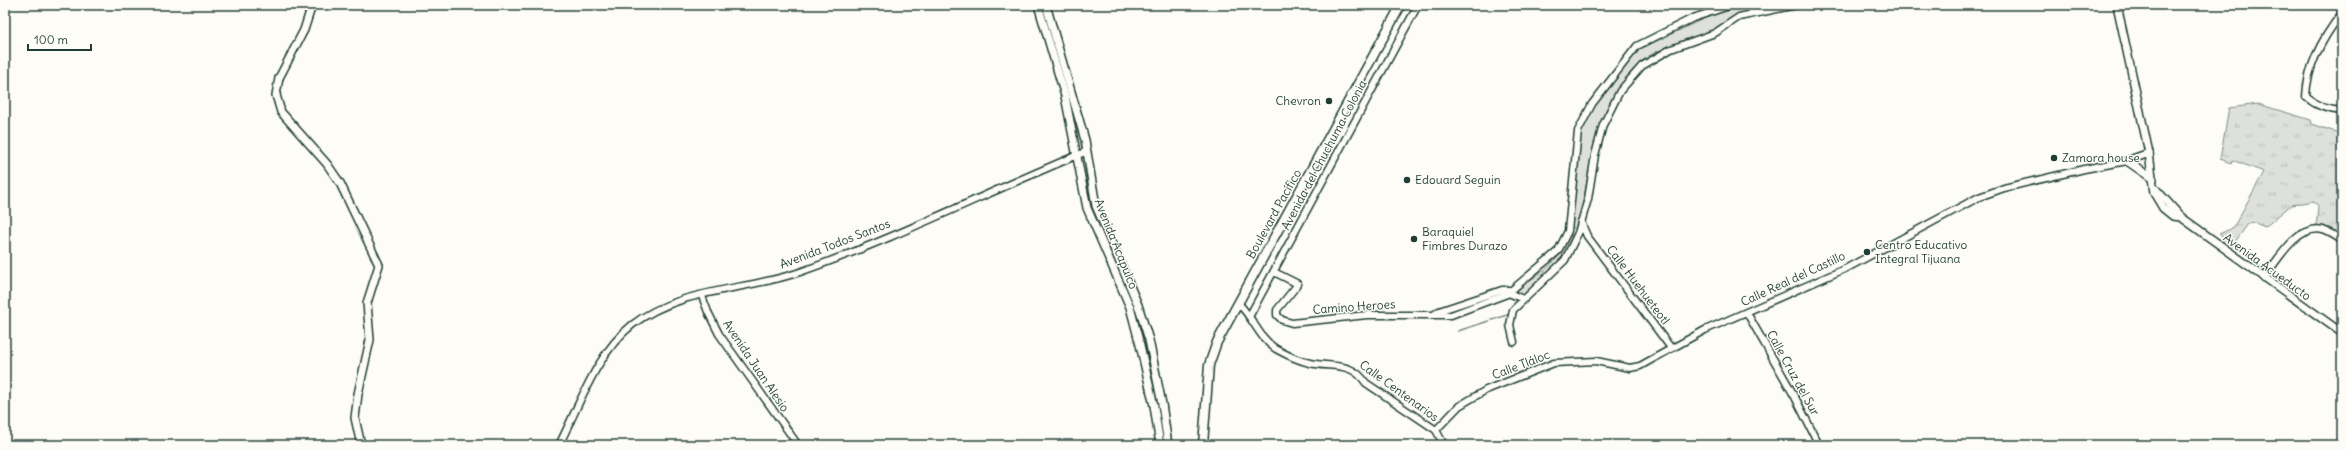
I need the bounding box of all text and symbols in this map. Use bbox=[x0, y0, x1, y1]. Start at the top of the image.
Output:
scale bar bbox=[28, 26, 91, 52]
text: 100 m bbox=[34, 32, 68, 47]
street label: Avenida del Chuchuma Colonia bbox=[1278, 77, 1370, 232]
place label: Chevron bbox=[1275, 93, 1321, 108]
marker: Chevron bbox=[1324, 96, 1334, 106]
place label: Zamora house bbox=[2062, 150, 2140, 165]
marker: Zamora house bbox=[2049, 153, 2059, 163]
street label: Boulevard Pacífico bbox=[1243, 166, 1304, 261]
place label: Edouard Seguin bbox=[1415, 172, 1501, 187]
marker: Edouard Seguin bbox=[1402, 175, 1412, 185]
street label: Avenida Acapulco bbox=[1091, 196, 1142, 291]
street label: Avenida Todos Santos bbox=[777, 216, 892, 272]
place label: Baraquiel Fimbres Durazo bbox=[1422, 224, 1508, 253]
street label: Avenida Acueducto bbox=[2221, 230, 2314, 304]
marker: Baraquiel Fimbres Durazo bbox=[1409, 234, 1419, 244]
place label: Centro Educativo Integral Tijuana bbox=[1875, 237, 1968, 266]
street label: Calle Huehueteotl bbox=[1604, 242, 1673, 327]
marker: Centro Educativo Integral Tijuana bbox=[1862, 247, 1872, 257]
street label: Calle Real del Castillo bbox=[1738, 248, 1848, 309]
street label: Camino Heroes bbox=[1312, 296, 1396, 317]
street label: Avenida Juan Alesio bbox=[720, 317, 793, 415]
street label: Calle Cruz del Sur bbox=[1764, 327, 1823, 418]
street label: Calle Tláloc bbox=[1490, 347, 1552, 382]
street label: Calle Centenarios bbox=[1357, 357, 1442, 424]

